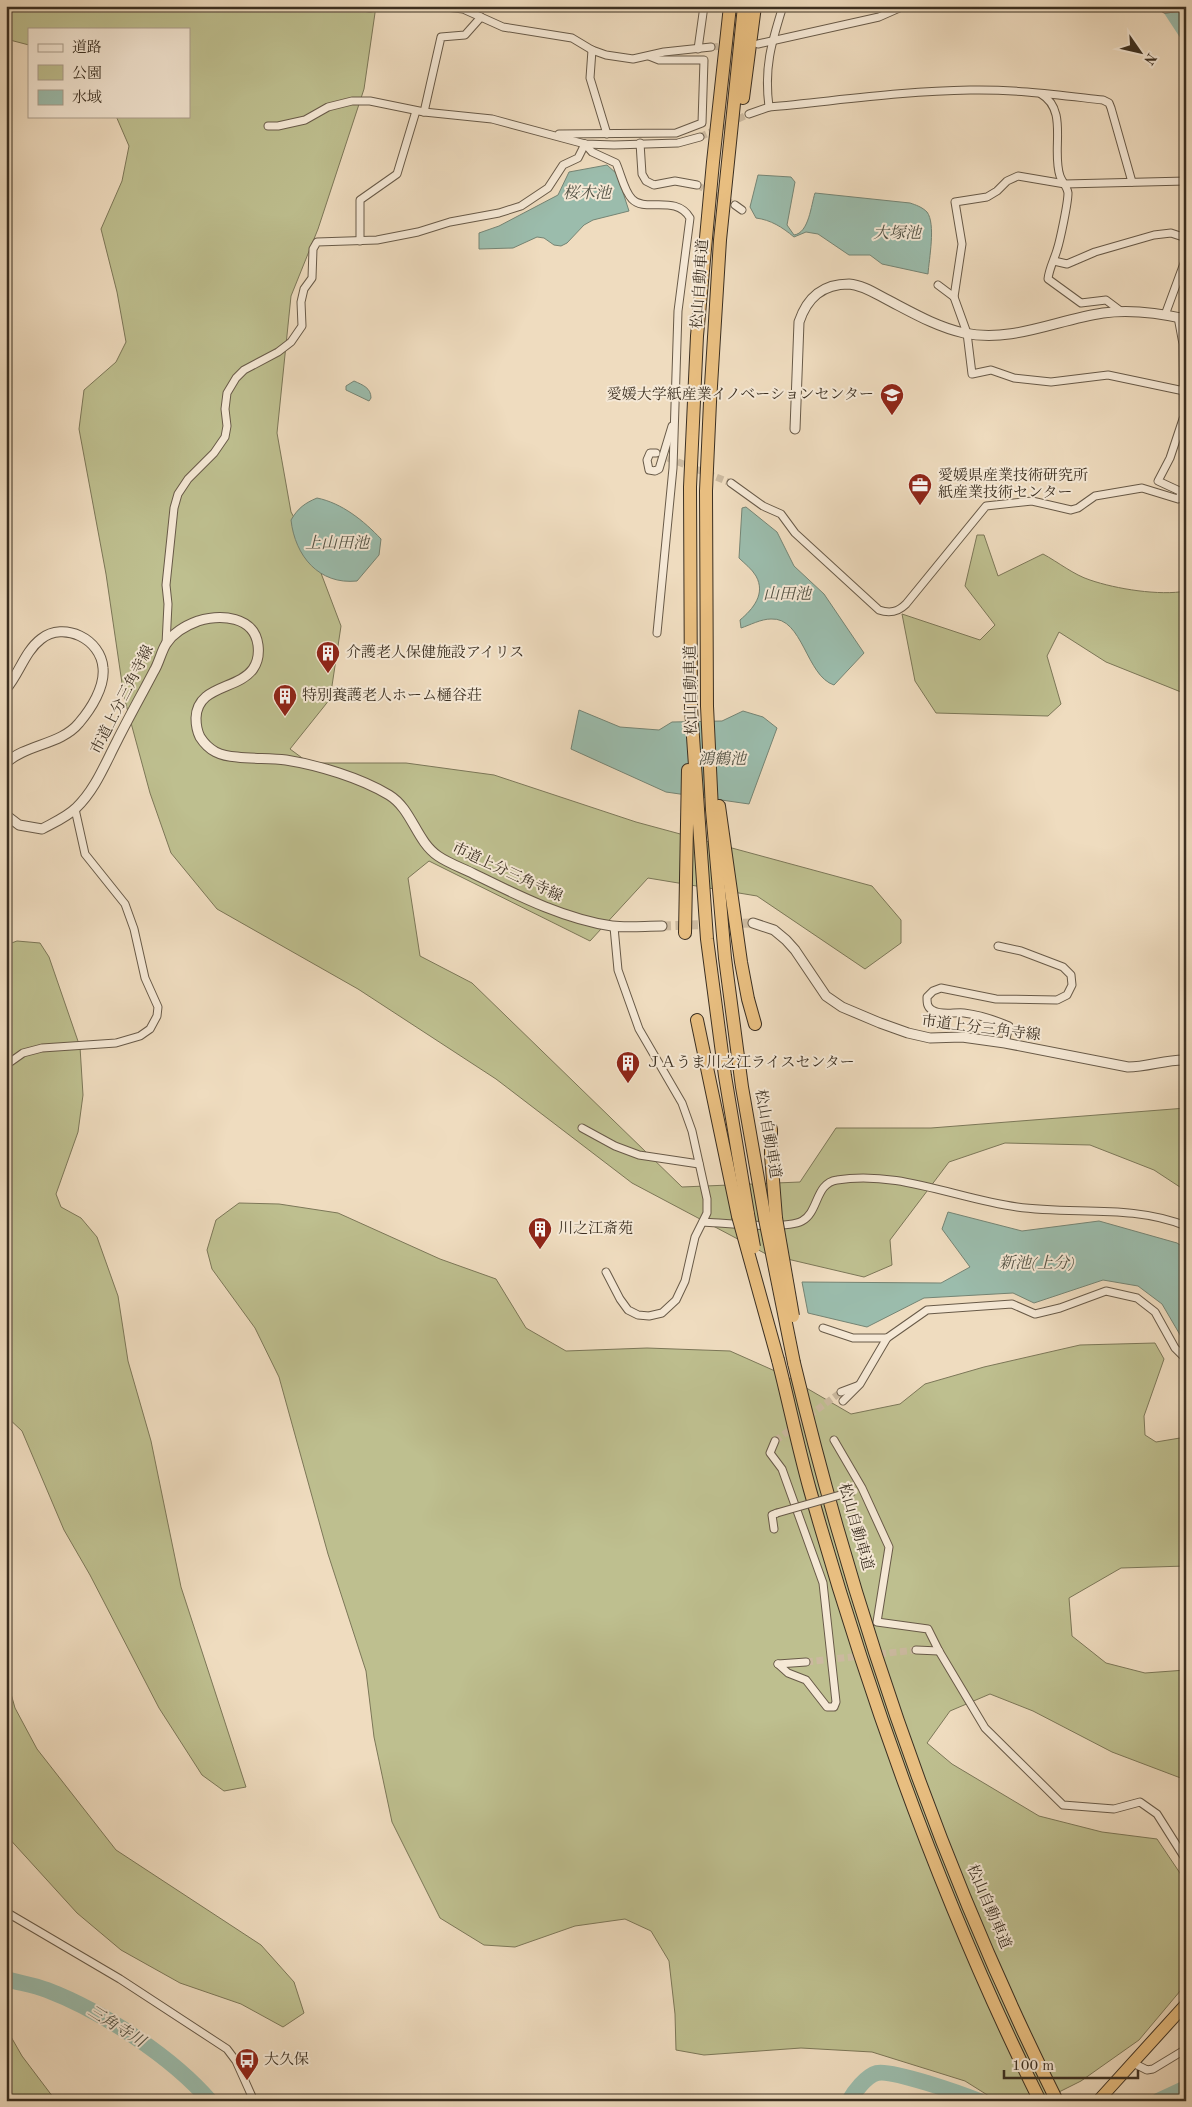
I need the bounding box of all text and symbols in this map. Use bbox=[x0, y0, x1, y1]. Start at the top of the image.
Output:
legend bbox=[28, 28, 190, 118]
north arrow bbox=[1114, 28, 1164, 78]
text: 道路 bbox=[72, 39, 102, 56]
text: N bbox=[1141, 50, 1159, 67]
text: 公園 bbox=[72, 65, 102, 82]
text: 水域 bbox=[72, 89, 102, 106]
water label: 桜木池 bbox=[563, 184, 613, 202]
water label: 大塚池 bbox=[873, 224, 923, 242]
street label: 松山自動車道 bbox=[688, 238, 712, 329]
school or university icon: 愛媛大学紙産業イノベーションセンター bbox=[879, 382, 905, 416]
place label: 愛媛大学紙産業イノベーションセンター bbox=[607, 386, 874, 403]
place label: 愛媛県産業技術研究所 紙産業技術センター bbox=[938, 467, 1088, 501]
office icon: 愛媛県産業技術研究所 紙産業技術センター bbox=[907, 472, 933, 506]
water label: 上山田池 bbox=[305, 534, 371, 552]
water label: 山田池 bbox=[763, 585, 813, 603]
building icon: 介護老人保健施設アイリス bbox=[315, 640, 341, 674]
street label: 市道上分三角寺線 bbox=[87, 642, 157, 757]
place label: 介護老人保健施設アイリス bbox=[346, 644, 524, 661]
street label: 松山自動車道 bbox=[682, 645, 700, 735]
building icon: 特別養護老人ホーム樋谷荘 bbox=[272, 683, 298, 717]
place label: 特別養護老人ホーム樋谷荘 bbox=[302, 687, 482, 704]
water label: 鴻鶴池 bbox=[698, 750, 748, 768]
street label: 市道上分三角寺線 bbox=[449, 839, 565, 905]
street label: 市道上分三角寺線 bbox=[921, 1012, 1042, 1044]
building icon: ＪＡうま川之江ライスセンター bbox=[615, 1050, 641, 1084]
place label: ＪＡうま川之江ライスセンター bbox=[646, 1054, 855, 1071]
street label: 松山自動車道 bbox=[752, 1088, 784, 1180]
building icon: 川之江斎苑 bbox=[527, 1216, 553, 1250]
place label: 川之江斎苑 bbox=[558, 1220, 633, 1237]
water label: 新池(上分) bbox=[999, 1254, 1075, 1272]
street label: 松山自動車道 bbox=[835, 1481, 877, 1572]
street label: 松山自動車道 bbox=[964, 1862, 1014, 1951]
water label: 三角寺川 bbox=[85, 2002, 150, 2052]
bus stop icon: 大久保 bbox=[234, 2047, 260, 2081]
scale bar bbox=[1004, 2047, 1138, 2079]
place label: 大久保 bbox=[264, 2051, 309, 2068]
text: 100 m bbox=[1012, 2059, 1054, 2074]

